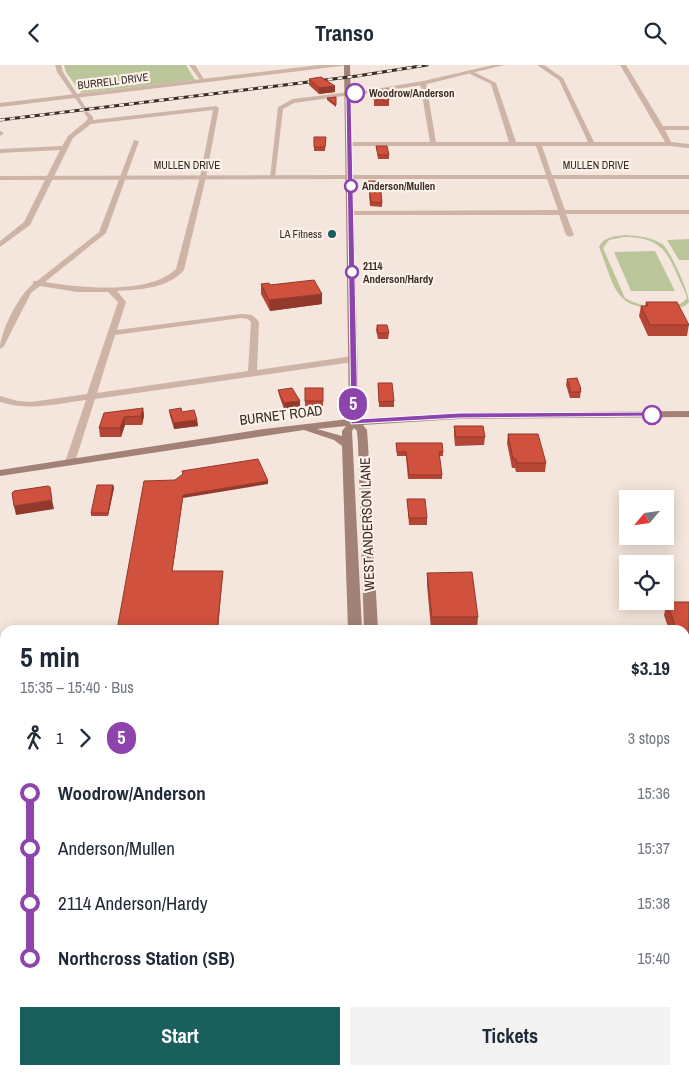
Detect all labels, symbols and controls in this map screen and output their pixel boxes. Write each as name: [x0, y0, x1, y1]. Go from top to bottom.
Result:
text: Transo: [315, 18, 374, 48]
icon: back: [20, 19, 48, 47]
icon: search: [641, 19, 669, 47]
street label: BURRELL DRIVE: [77, 70, 149, 92]
marker: Woodrow/Anderson: [345, 83, 365, 103]
place label: Woodrow/Anderson: [369, 86, 455, 100]
street label: MULLEN DRIVE: [154, 158, 220, 172]
street label: MULLEN DRIVE: [563, 158, 629, 172]
marker: Anderson/Mullen: [344, 179, 358, 193]
place label: Anderson/Mullen: [362, 179, 435, 193]
place label: LA Fitness: [279, 227, 322, 241]
marker: LA Fitness: [326, 228, 338, 240]
place label: 2114 Anderson/Hardy: [363, 259, 433, 286]
marker: 2114 Anderson/Hardy: [345, 265, 359, 279]
line badge: 5: [337, 388, 369, 420]
text: 5: [349, 391, 357, 416]
street label: BURNET ROAD: [239, 401, 323, 429]
unlabelled marker: [642, 405, 662, 425]
street label: WEST ANDERSON LANE: [356, 457, 378, 591]
north arrow: [619, 490, 674, 545]
map controls: [619, 490, 674, 610]
button: locate: [619, 555, 674, 610]
text: 5 min: [20, 638, 80, 676]
text: $3.19: [631, 655, 670, 681]
text: 15:35 – 15:40 · Bus: [20, 676, 134, 698]
icon: walk: [20, 724, 48, 752]
icon: forward: [71, 724, 99, 752]
text: 5: [117, 725, 126, 750]
text: 1: [56, 727, 63, 749]
text: 3 stops: [628, 727, 670, 749]
text: Woodrow/Anderson: [58, 780, 206, 806]
text: 15:36: [637, 782, 670, 804]
text: Anderson/Mullen: [58, 835, 175, 861]
text: 15:37: [637, 837, 670, 859]
text: 2114 Anderson/Hardy: [58, 890, 208, 916]
text: 15:38: [637, 892, 670, 914]
text: Northcross Station (SB): [58, 945, 235, 971]
text: 15:40: [637, 947, 670, 969]
button: Start: [20, 1007, 340, 1065]
button: Tickets: [350, 1007, 670, 1065]

